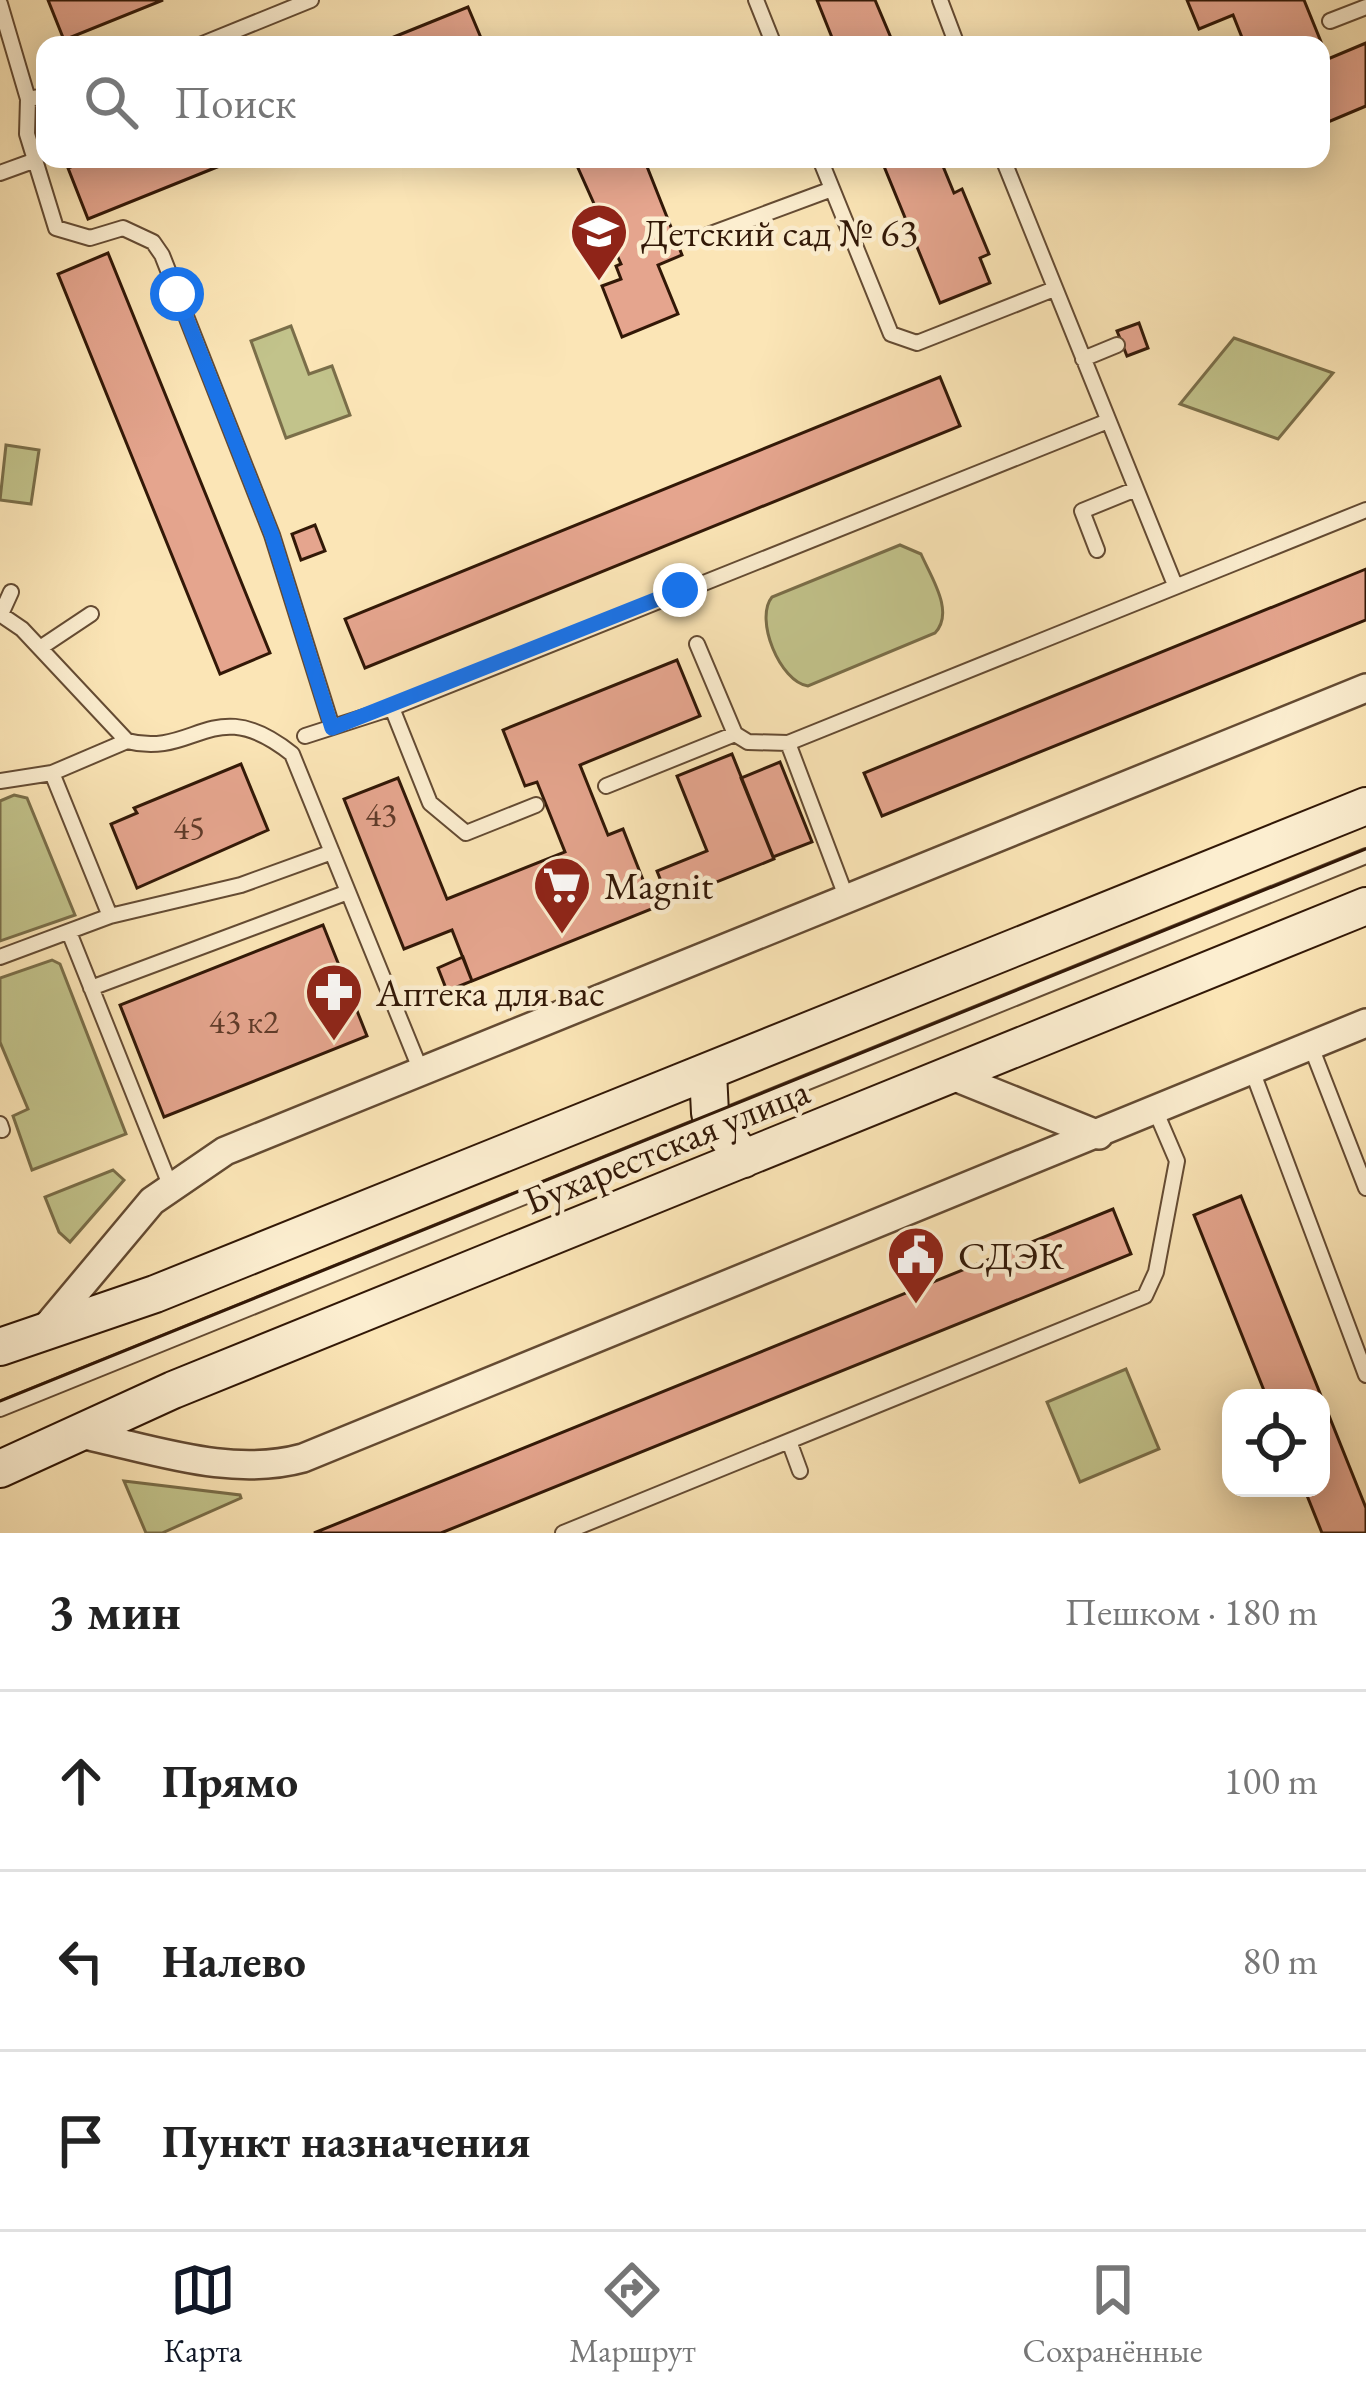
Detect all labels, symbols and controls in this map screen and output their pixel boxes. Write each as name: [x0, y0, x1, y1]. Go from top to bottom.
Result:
search box: [36, 36, 1330, 168]
icon: search: [78, 69, 144, 135]
text: Поиск: [174, 73, 296, 131]
school or university icon: Детский сад № 63: [568, 201, 630, 283]
place label: Детский сад № 63: [641, 207, 918, 258]
route start: [150, 267, 204, 321]
route end: [653, 563, 707, 617]
house number: 43: [365, 793, 397, 836]
house number: 45: [173, 806, 205, 849]
supermarket icon: Magnit: [531, 854, 593, 936]
place label: Magnit: [604, 860, 713, 911]
pharmacy icon: Аптека для вас: [303, 961, 365, 1043]
place label: Аптека для вас: [375, 967, 605, 1018]
house number: 43 к2: [209, 1000, 279, 1043]
street label: Бухарестская улица: [516, 1065, 817, 1226]
public building icon: СДЭК: [885, 1224, 947, 1306]
place label: СДЭК: [958, 1230, 1065, 1281]
map controls: [1222, 1389, 1330, 1497]
button: locate: [1222, 1389, 1330, 1497]
text: 3 мин: [48, 1578, 181, 1644]
text: Пешком · 180 m: [1065, 1586, 1318, 1637]
icon: ahead: [48, 1748, 114, 1814]
text: Прямо: [162, 1752, 298, 1810]
text: 100 m: [1224, 1755, 1318, 1806]
icon: left: [48, 1928, 114, 1994]
text: Налево: [162, 1932, 306, 1990]
text: 80 m: [1242, 1935, 1318, 1986]
icon: arrive: [48, 2108, 114, 2174]
text: Пункт назначения: [162, 2112, 531, 2170]
tab: Карта: [163, 2257, 242, 2372]
tab: Маршрут: [569, 2257, 696, 2372]
tab: Сохранённые: [1023, 2257, 1203, 2372]

